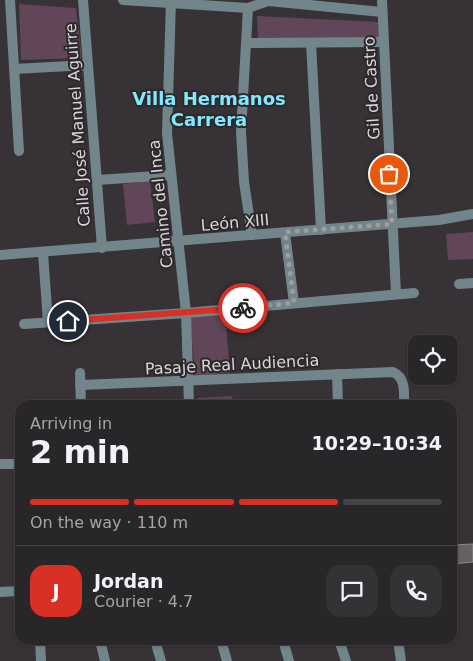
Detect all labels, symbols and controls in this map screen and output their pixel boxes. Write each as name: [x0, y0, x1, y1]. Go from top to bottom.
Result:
street label: Calle José Manuel Aguirre: [61, 23, 94, 227]
street label: Gil de Castro: [359, 36, 384, 140]
district label: Villa Hermanos Carrera: [132, 88, 286, 130]
street label: Camino del Inca: [144, 139, 177, 269]
pin: [368, 153, 410, 195]
icon: bag: [375, 160, 403, 188]
street label: León XIII: [200, 210, 270, 235]
courier: [218, 283, 268, 333]
icon: bike: [229, 294, 257, 322]
pin: [47, 300, 89, 342]
icon: home: [54, 307, 82, 335]
map controls: [408, 335, 458, 385]
button: locate: [408, 335, 458, 385]
street label: Pasaje Real Audiencia: [144, 350, 320, 379]
text: Arriving in: [30, 414, 112, 433]
text: 10:29–10:34: [312, 432, 442, 454]
text: 2 min: [30, 433, 131, 471]
text: On the way · 110 m: [30, 513, 188, 532]
button: chat: [326, 565, 378, 617]
button: phone: [390, 565, 442, 617]
text: Jordan: [94, 570, 163, 592]
text: J: [52, 580, 60, 602]
text: Courier · 4.7: [94, 592, 193, 611]

